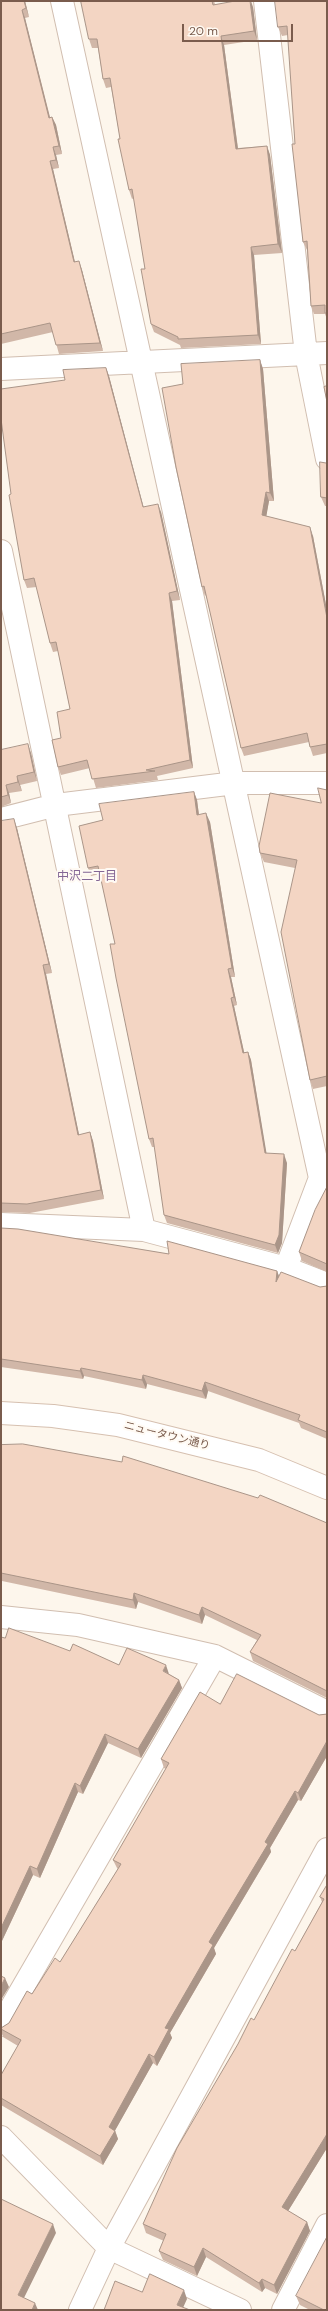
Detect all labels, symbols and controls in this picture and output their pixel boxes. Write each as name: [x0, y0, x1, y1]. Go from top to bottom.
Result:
scale bar: [184, 16, 295, 42]
text: 20 m: [189, 23, 218, 39]
district label: 中沢二丁目: [57, 870, 117, 884]
street label: ニュータウン通り: [123, 1419, 211, 1453]

